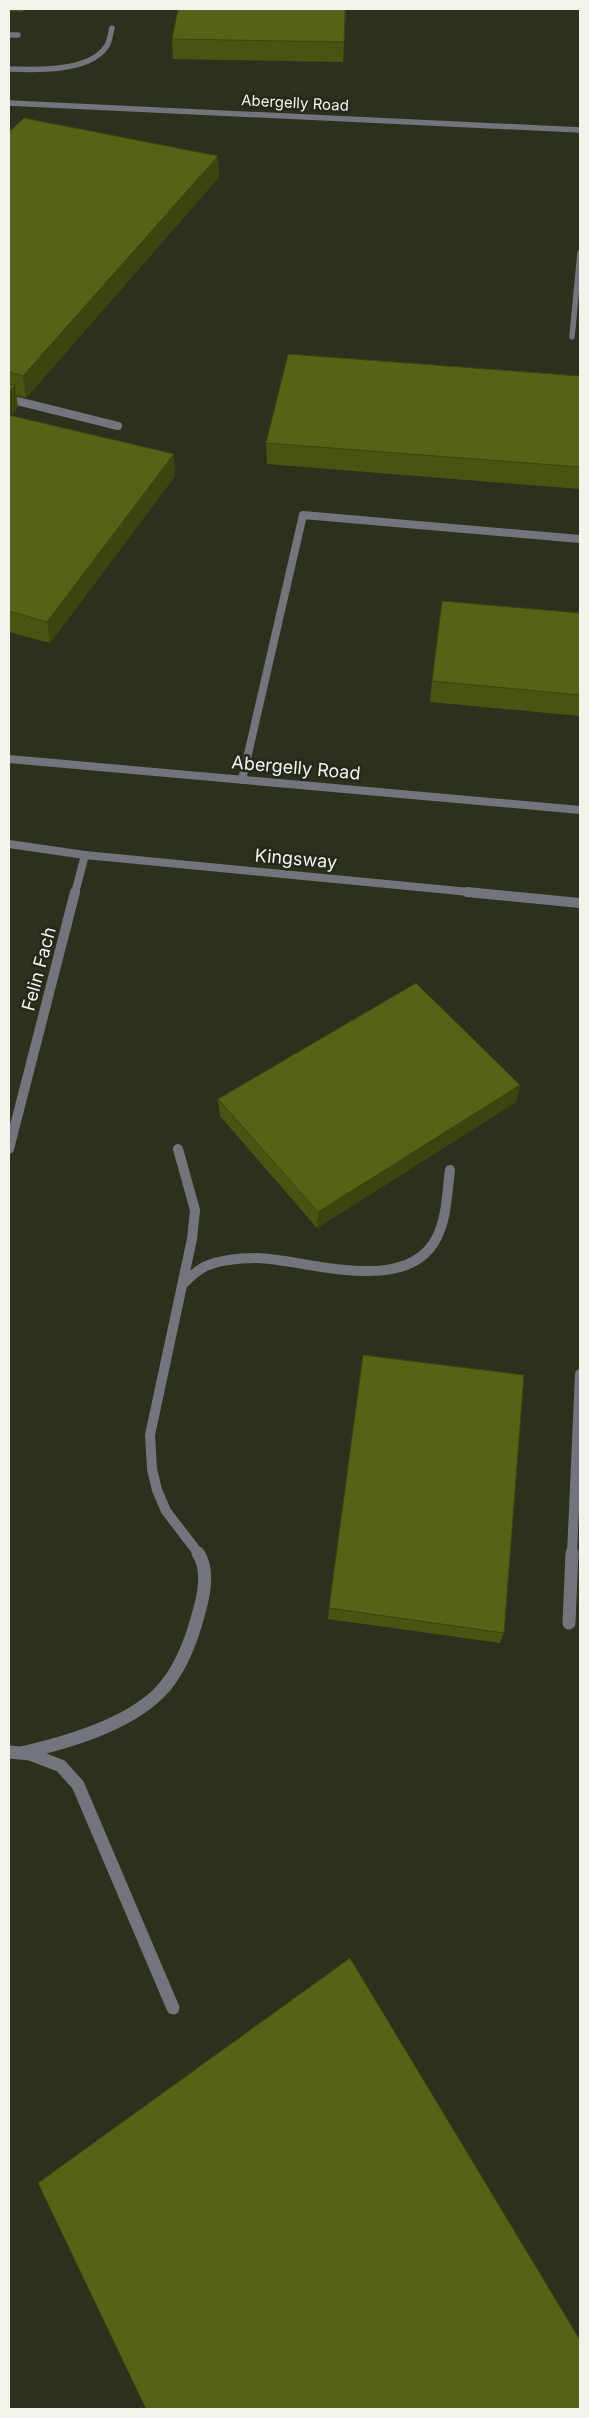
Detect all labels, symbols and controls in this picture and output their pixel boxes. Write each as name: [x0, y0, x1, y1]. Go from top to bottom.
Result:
street label: Abergelly Road: [241, 90, 349, 115]
street label: Abergelly Road: [231, 751, 361, 784]
street label: Kingsway: [254, 844, 338, 873]
street label: Felin Fach: [17, 925, 60, 1013]

